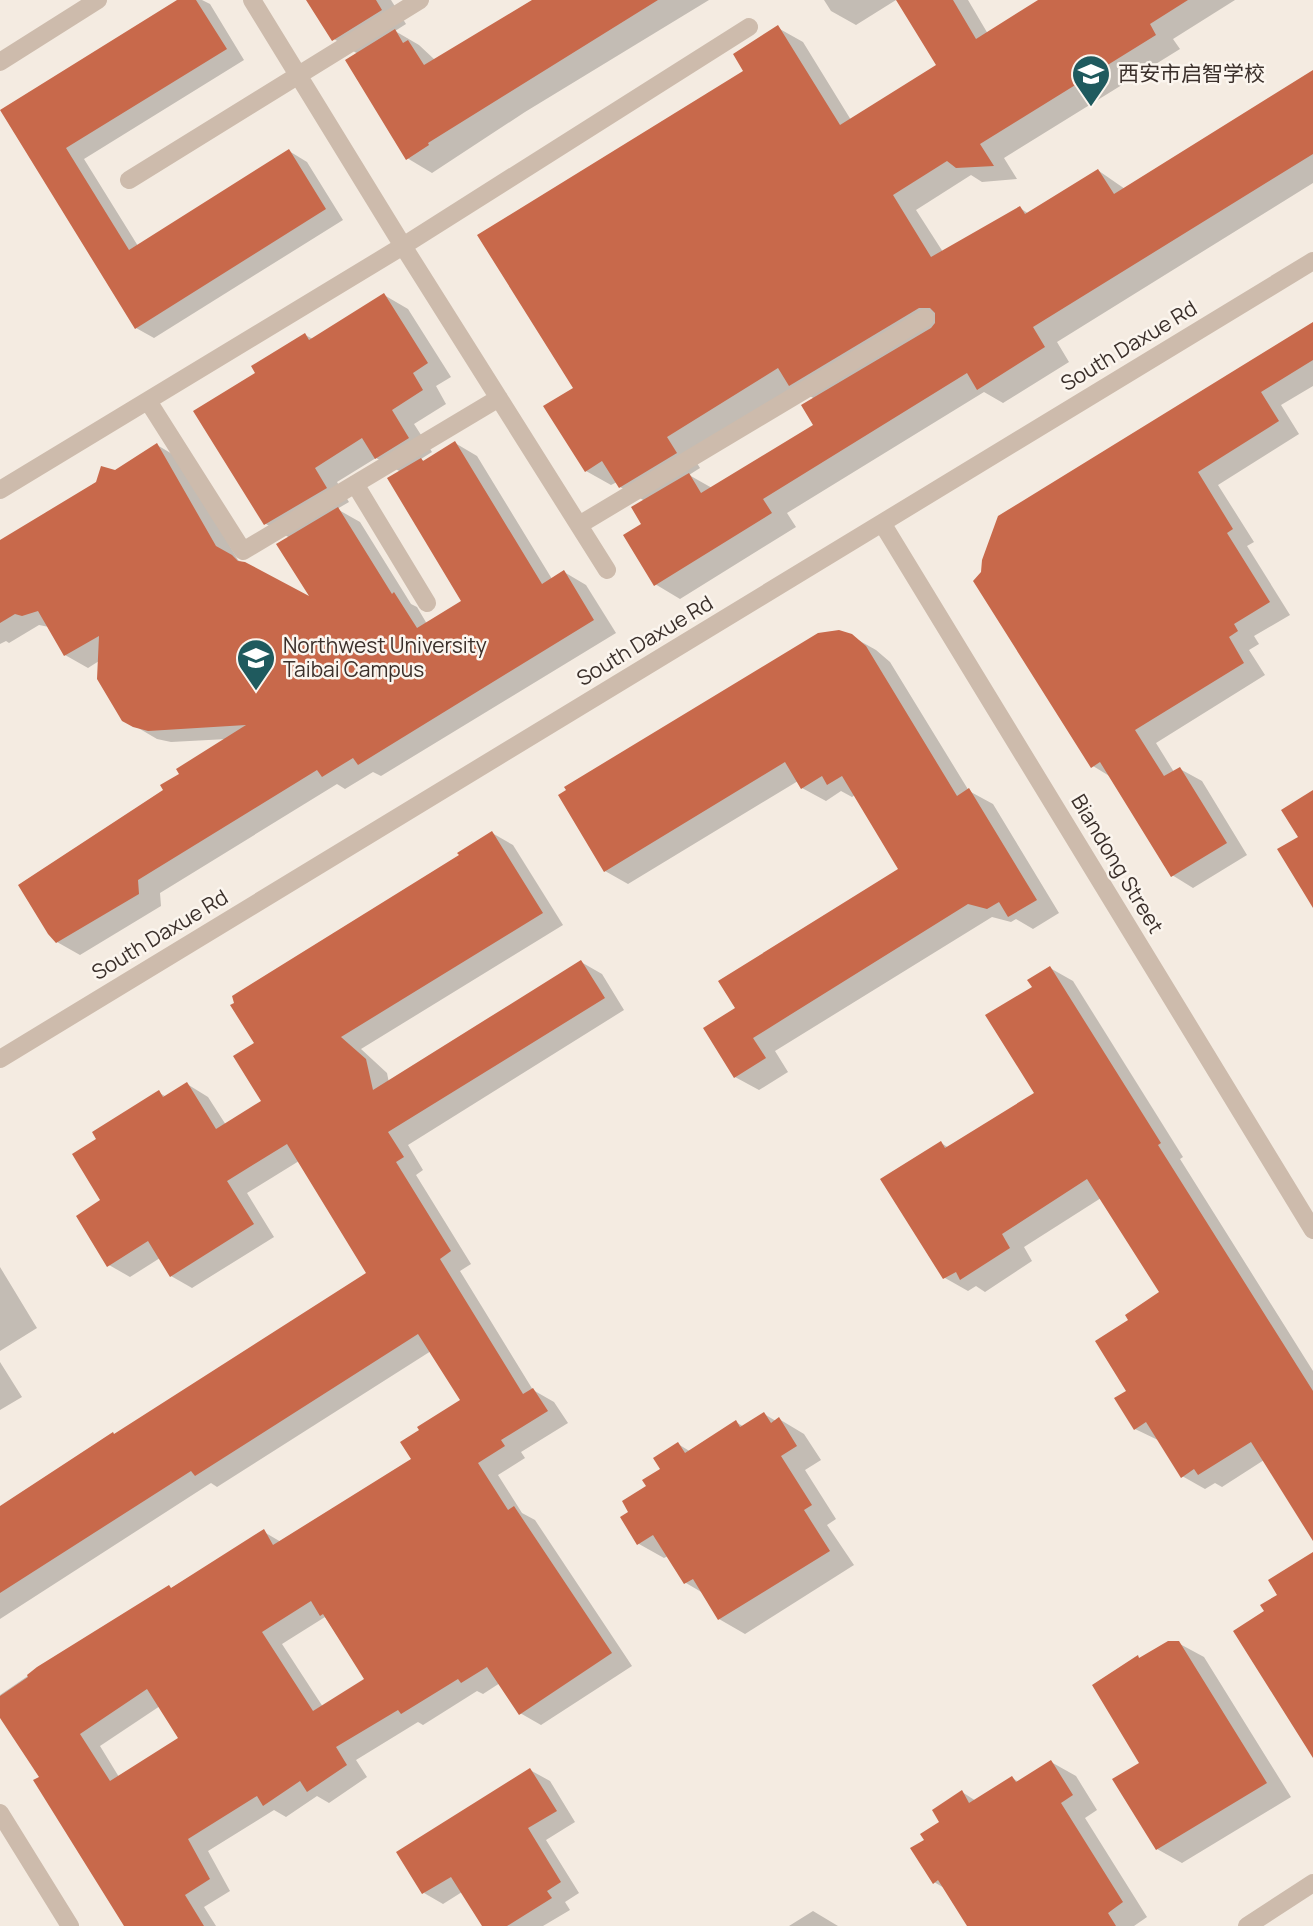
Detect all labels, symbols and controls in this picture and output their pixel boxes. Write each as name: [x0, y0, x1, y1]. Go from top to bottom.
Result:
school or university icon: 西安市启智学校: [1070, 53, 1112, 108]
place label: 西安市启智学校: [1118, 59, 1265, 87]
street label: South Daxue Rd: [1055, 293, 1202, 397]
street label: South Daxue Rd: [571, 588, 718, 692]
place label: Northwest University Taibai Campus: [283, 631, 487, 683]
school or university icon: Northwest University Taibai Campus: [235, 637, 277, 692]
street label: Biandong Street: [1065, 789, 1170, 938]
street label: South Daxue Rd: [86, 882, 233, 986]

